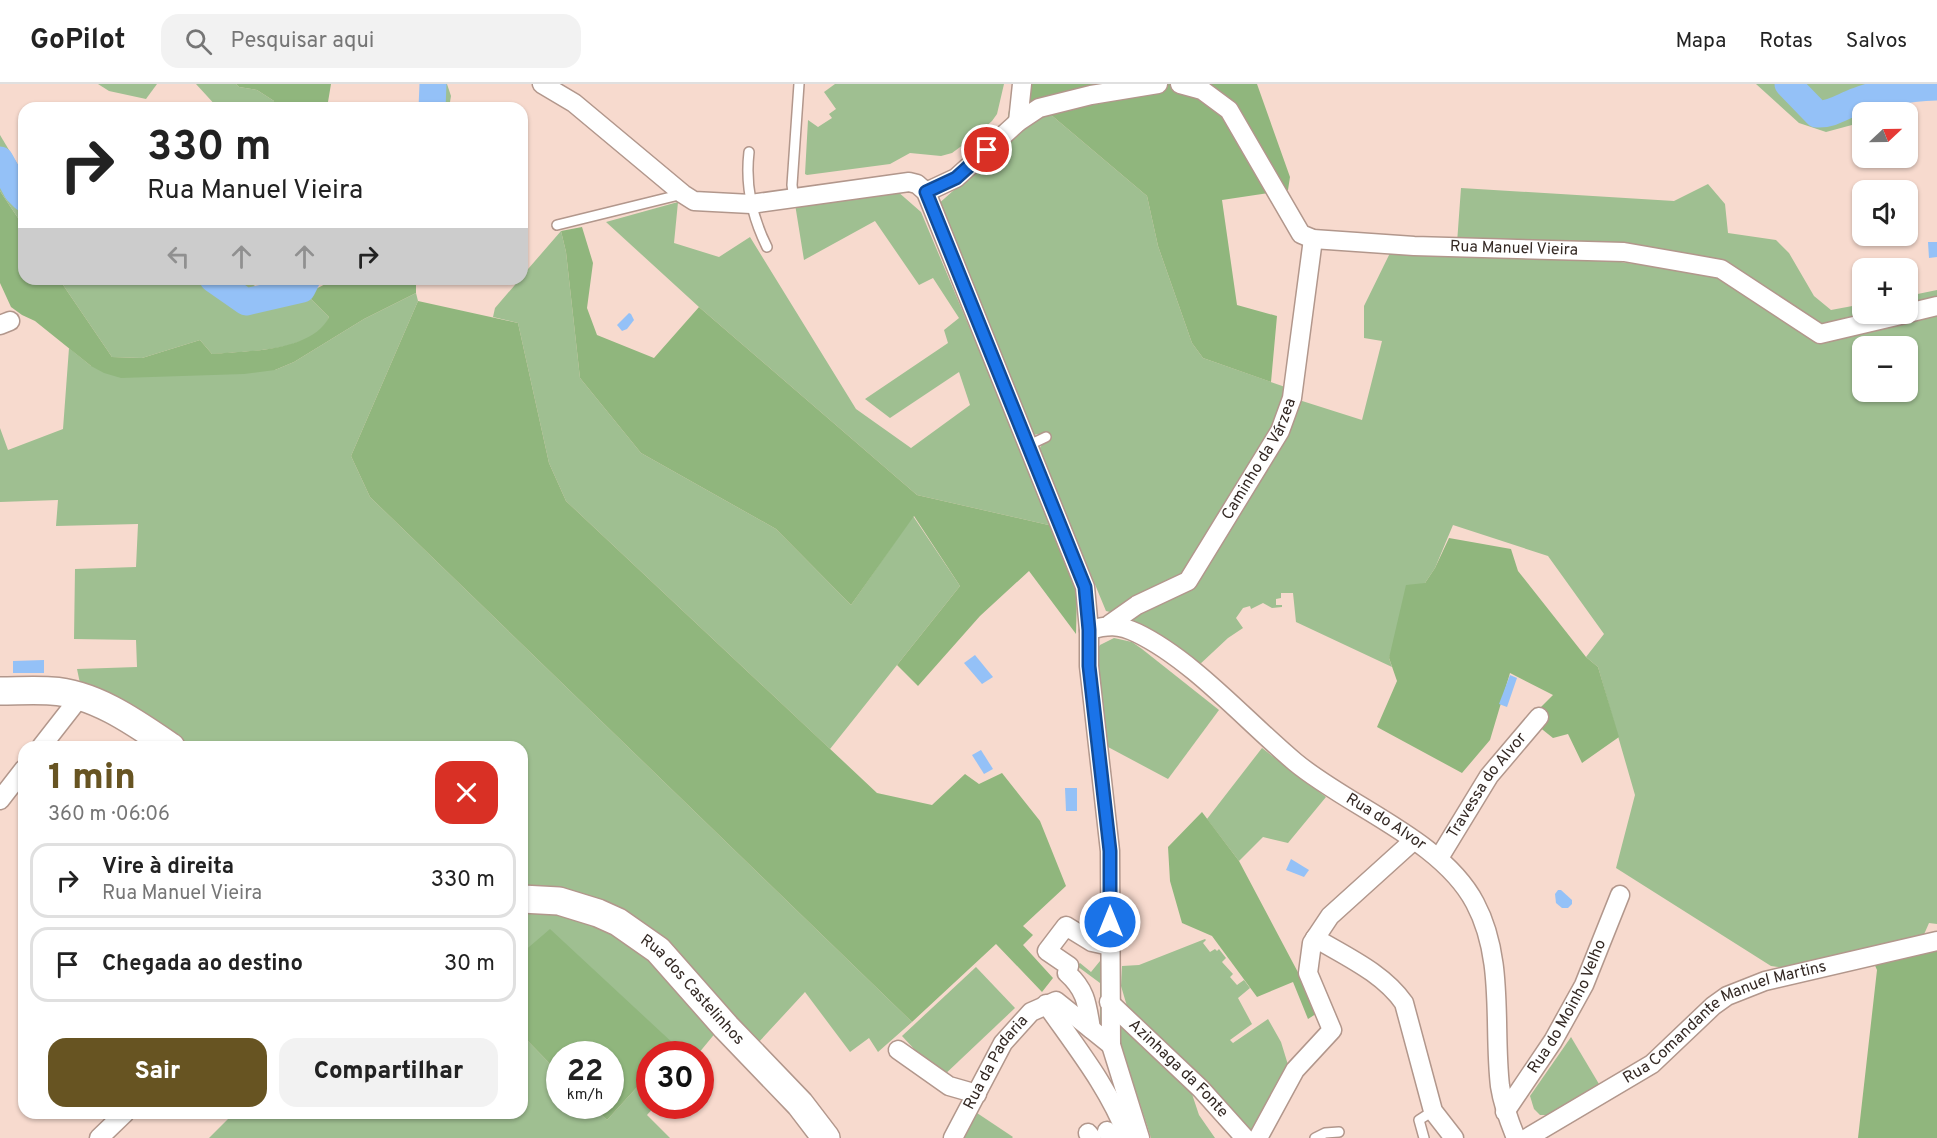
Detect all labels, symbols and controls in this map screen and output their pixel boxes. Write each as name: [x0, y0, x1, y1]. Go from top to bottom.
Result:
search box: [161, 14, 581, 68]
text: GoPilot: [30, 23, 125, 59]
icon: search: [182, 25, 215, 58]
text: Pesquisar aqui: [230, 28, 374, 55]
text: Mapa: [1676, 28, 1726, 55]
text: Rotas: [1759, 28, 1813, 55]
text: Salvos: [1846, 28, 1907, 55]
north arrow: [1852, 102, 1918, 168]
map controls: [1852, 102, 1918, 402]
text: 330 m: [147, 122, 272, 175]
pin: [961, 124, 1012, 175]
icon: right: [48, 126, 126, 204]
icon: arrive: [970, 133, 1003, 166]
text: Rua Manuel Vieira: [147, 174, 363, 208]
button: sound: [1852, 180, 1918, 246]
street label: Rua Manuel Vieira: [1450, 237, 1578, 261]
icon: left: [162, 240, 195, 273]
icon: ahead: [225, 240, 258, 273]
icon: ahead: [288, 240, 321, 273]
icon: right: [351, 240, 384, 273]
button: +: [1852, 258, 1918, 324]
button: −: [1852, 336, 1918, 402]
street label: Caminho da Várzea: [1218, 396, 1301, 524]
street label: Travessa do Alvor: [1443, 729, 1531, 842]
text: 1 min: [48, 756, 136, 802]
button: close: [435, 761, 498, 824]
street label: Rua do Alvor: [1342, 789, 1430, 855]
text: 360 m · 06:06: [48, 802, 170, 828]
text: Vire à direita: [102, 854, 234, 881]
icon: right: [51, 864, 84, 897]
text: 330 m: [431, 867, 495, 894]
text: Rua Manuel Vieira: [102, 881, 262, 907]
position arrow: [1078, 890, 1142, 954]
street label: Rua dos Castelinhos: [636, 930, 748, 1050]
street label: Rua do Moinho Velho: [1524, 937, 1611, 1078]
icon: arrive: [51, 948, 84, 981]
text: Chegada ao destino: [102, 951, 303, 978]
text: 30 m: [444, 951, 495, 978]
street label: Rua Comandante Manuel Martins: [1620, 957, 1828, 1089]
street label: Rua da Padaria: [960, 1011, 1033, 1113]
street label: Azinhaga da Fonte: [1124, 1015, 1232, 1122]
button: Sair: [48, 1038, 267, 1107]
button: Compartilhar: [279, 1038, 498, 1107]
speed limit sign: 30: [636, 1041, 714, 1119]
text: 22: [567, 1054, 603, 1091]
text: km/h: [567, 1086, 603, 1105]

